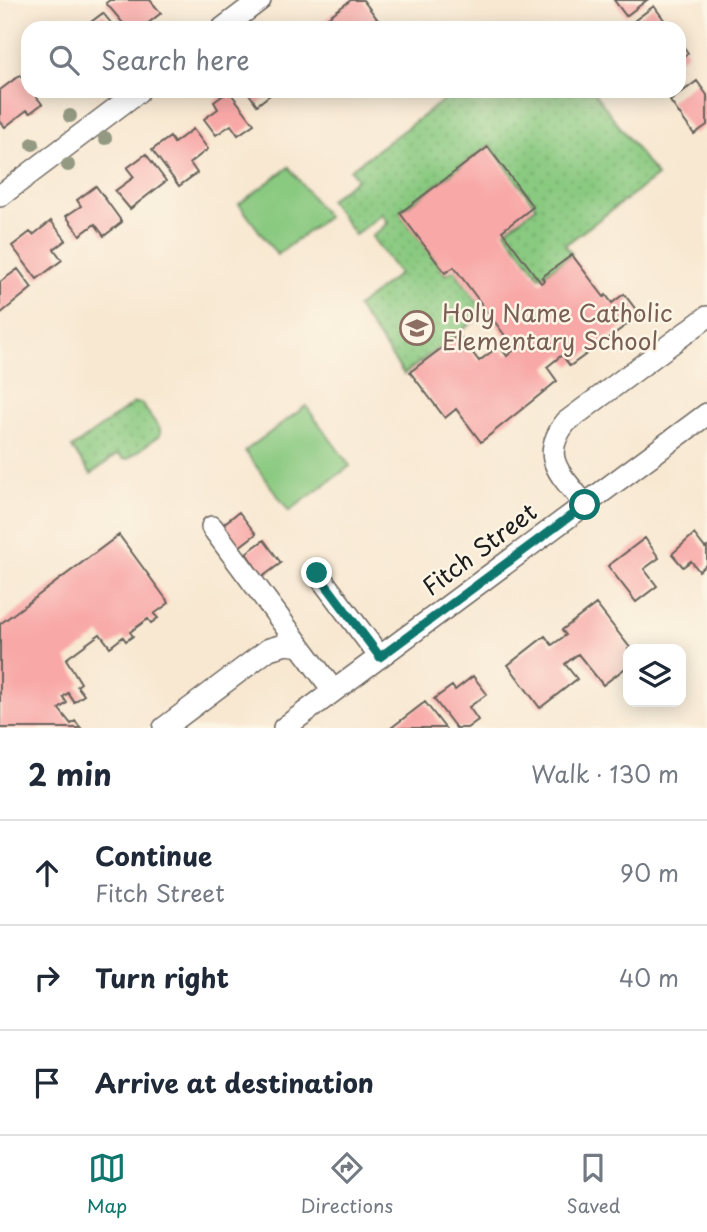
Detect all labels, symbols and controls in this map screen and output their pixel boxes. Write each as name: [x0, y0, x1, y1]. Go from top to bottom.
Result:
search box: [21, 21, 686, 98]
text: Search here: [101, 40, 250, 79]
icon: search: [45, 41, 83, 79]
place label: Holy Name Catholic Elementary School: [442, 294, 672, 358]
school or university icon: Holy Name Catholic Elementary School: [398, 309, 436, 347]
route start: [569, 489, 600, 520]
street label: Fitch Street: [414, 493, 544, 603]
route end: [301, 557, 332, 588]
map controls: [623, 644, 686, 707]
button: layers: [623, 644, 686, 707]
text: 2 min: [28, 751, 112, 796]
text: Walk · 130 m: [531, 756, 679, 791]
text: Continue: [95, 836, 212, 875]
icon: ahead: [28, 854, 66, 892]
text: 90 m: [620, 855, 679, 890]
text: Fitch Street: [95, 875, 225, 910]
text: Turn right: [95, 958, 229, 997]
icon: right: [28, 959, 66, 997]
text: 40 m: [619, 960, 679, 995]
text: Arrive at destination: [95, 1063, 374, 1102]
icon: arrive: [28, 1064, 66, 1102]
tab: Map: [87, 1149, 127, 1219]
tab: Directions: [301, 1149, 393, 1219]
tab: Saved: [566, 1149, 620, 1219]

